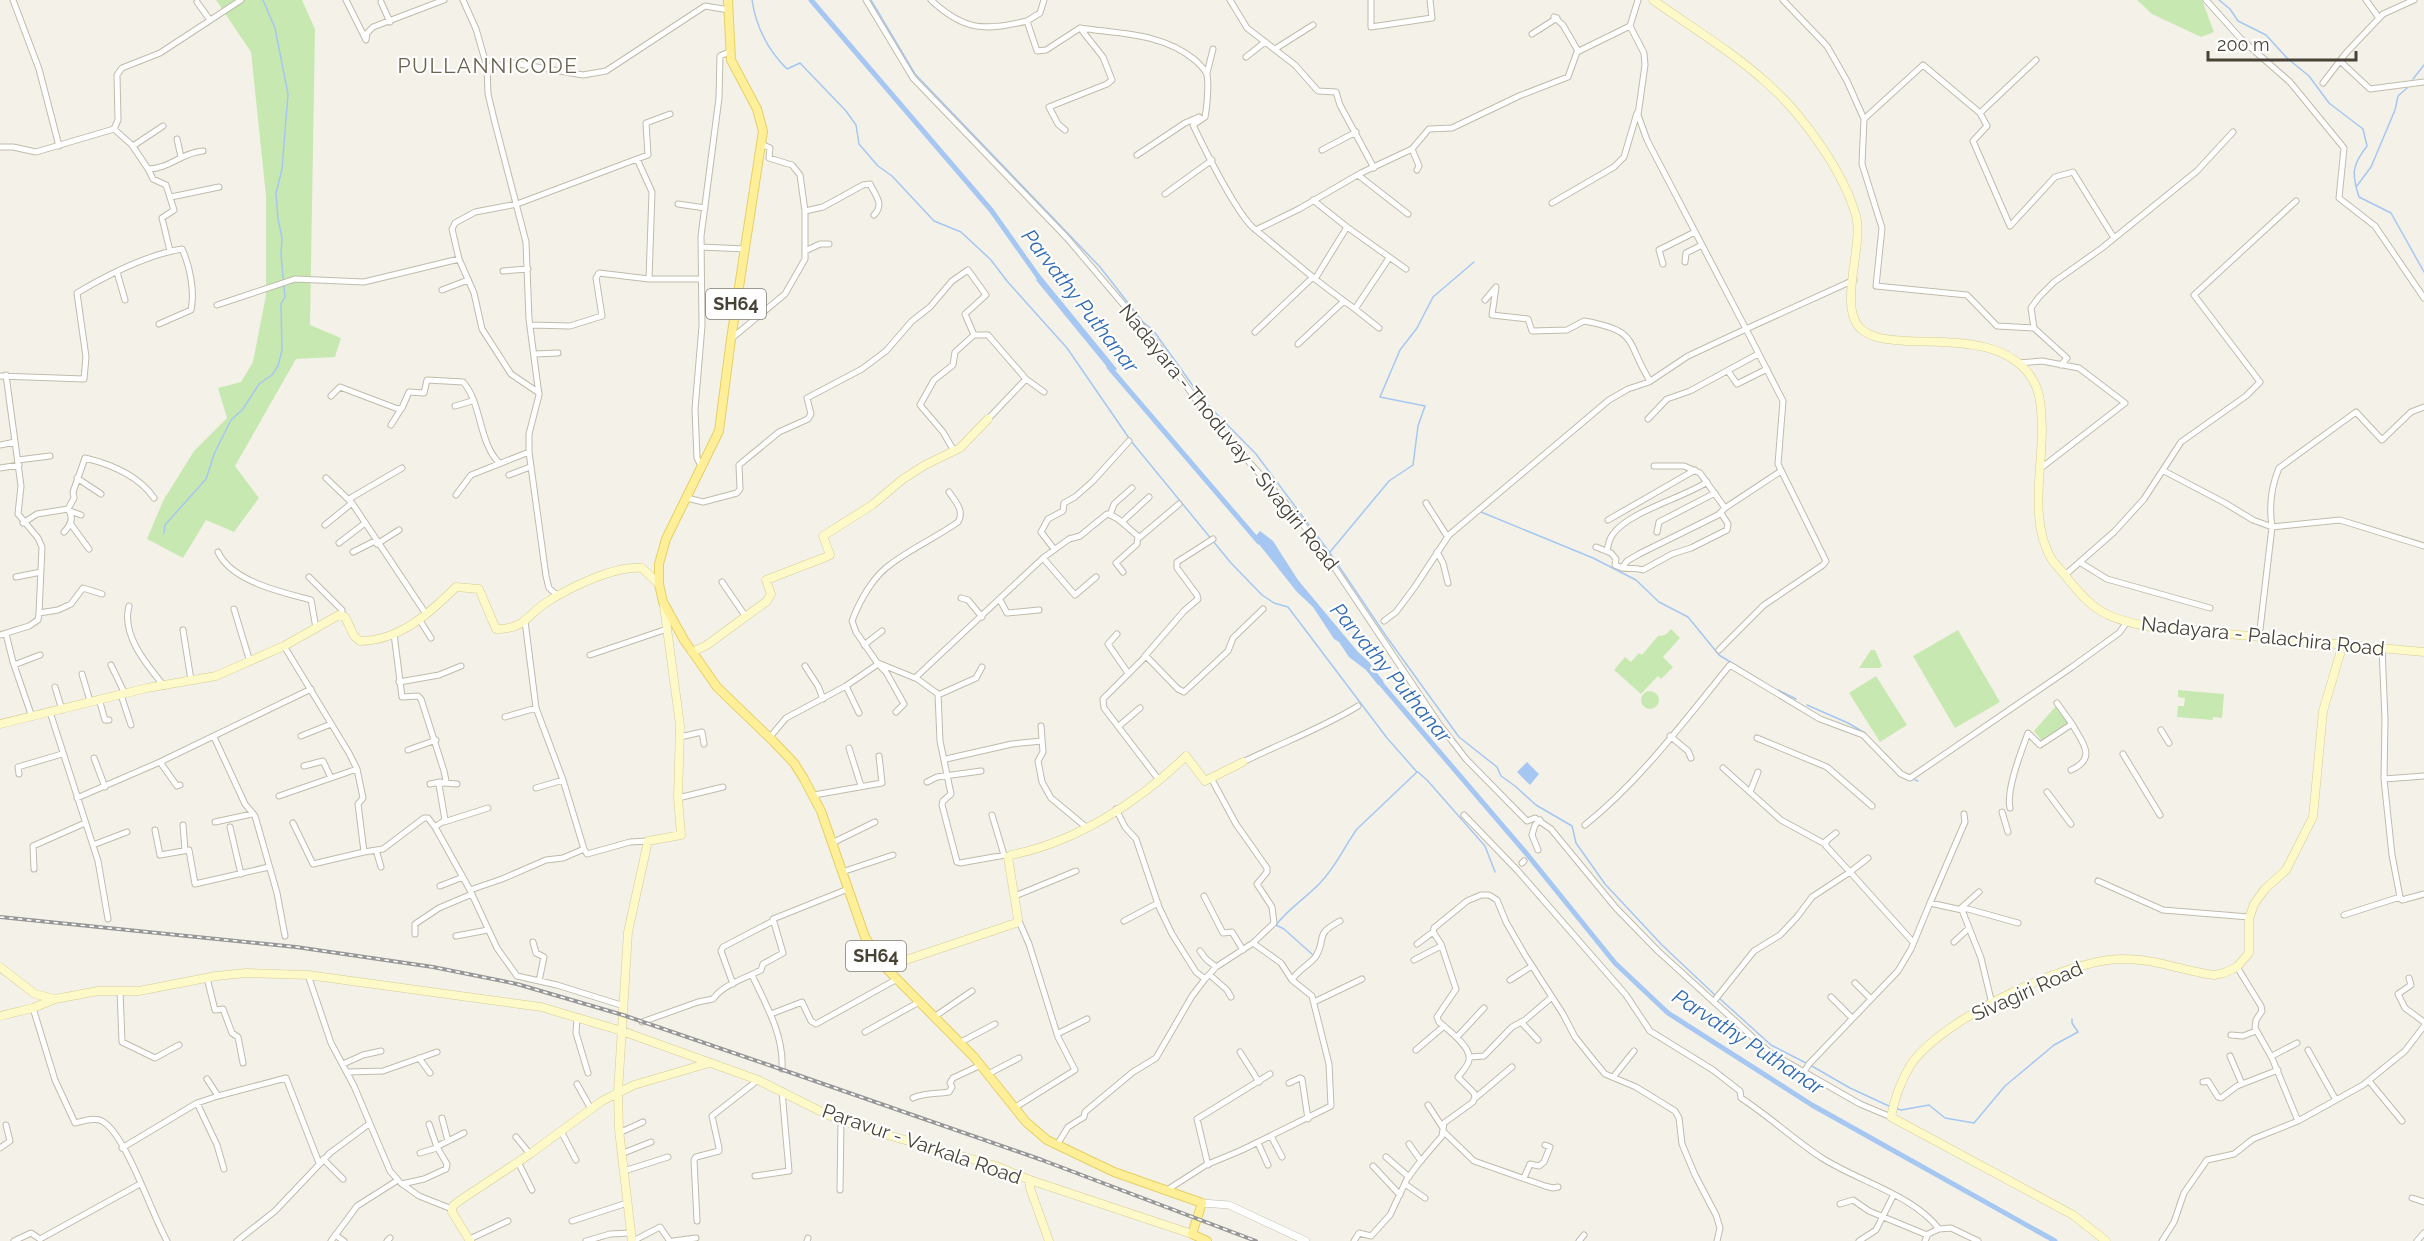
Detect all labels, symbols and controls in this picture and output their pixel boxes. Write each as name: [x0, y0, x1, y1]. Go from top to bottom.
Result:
scale bar: [2208, 24, 2356, 62]
text: 200 m: [2217, 34, 2270, 55]
district label: PULLANNICODE: [397, 53, 579, 78]
water label: Parvathy Puthanar: [1017, 224, 1145, 378]
road number: SH64: [706, 289, 766, 319]
street label: Nadayara - Thoduvay - Sivagiri Road: [1114, 299, 1344, 575]
water label: Parvathy Puthanar: [1326, 598, 1458, 748]
street label: Nadayara - Palachira Road: [2140, 611, 2386, 661]
road number: SH64: [846, 941, 906, 971]
street label: Sivagiri Road: [1968, 956, 2086, 1026]
water label: Parvathy Puthanar: [1668, 983, 1829, 1100]
street label: Paravur - Varkala Road: [819, 1099, 1025, 1189]

